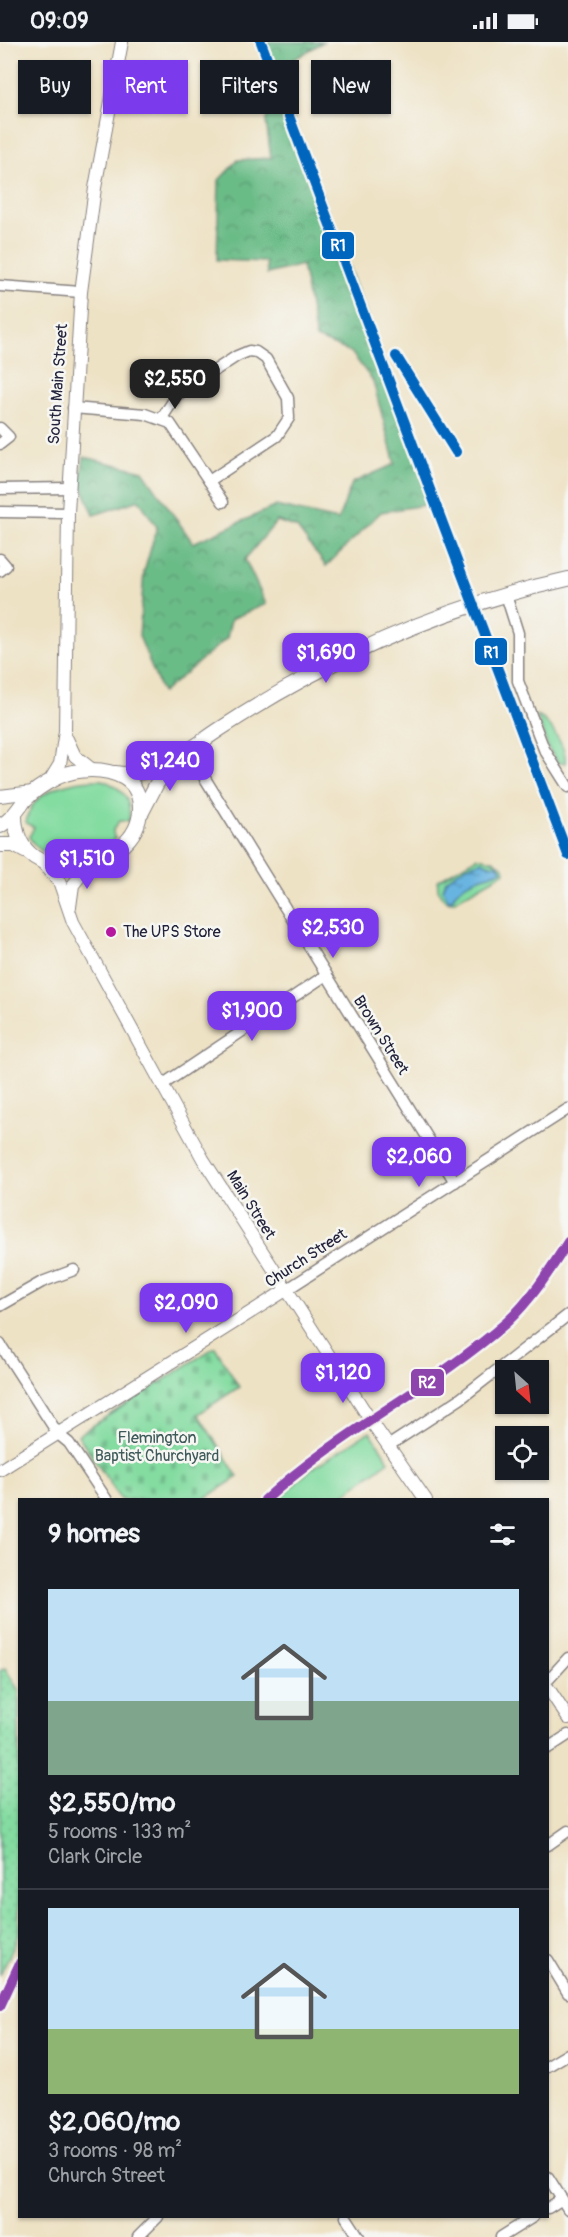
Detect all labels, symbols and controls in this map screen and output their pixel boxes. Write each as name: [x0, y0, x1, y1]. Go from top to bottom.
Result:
text: 09:09: [30, 7, 89, 35]
chip: Buy: [18, 60, 91, 114]
chip: Rent: [103, 60, 188, 114]
chip: Filters: [200, 60, 299, 114]
chip: New: [311, 60, 391, 114]
line badge: R1: [321, 231, 355, 260]
text: R1: [330, 236, 346, 256]
street label: South Main Street: [44, 322, 72, 445]
pin: $2,550: [126, 359, 224, 410]
text: $2,550: [144, 366, 206, 391]
pin: $1,690: [277, 633, 375, 684]
line badge: R1: [474, 637, 508, 666]
text: $1,690: [296, 640, 356, 665]
text: R1: [483, 643, 499, 663]
pin: $1,240: [121, 741, 219, 792]
text: $1,240: [140, 748, 200, 773]
pin: $1,510: [38, 839, 136, 890]
text: $1,510: [59, 846, 115, 871]
pin: $2,530: [284, 908, 382, 959]
text: $2,530: [302, 915, 364, 940]
place label: The UPS Store: [123, 922, 221, 942]
marker: The UPS Store: [104, 925, 118, 939]
pin: $1,900: [203, 991, 301, 1042]
street label: Brown Street: [349, 992, 414, 1079]
text: $1,900: [221, 998, 283, 1023]
pin: $2,060: [370, 1137, 468, 1188]
text: $2,060: [386, 1144, 452, 1169]
street label: Main Street: [222, 1167, 280, 1244]
street label: Church Street: [261, 1224, 351, 1292]
pin: $2,090: [137, 1283, 235, 1334]
text: $2,090: [154, 1290, 218, 1315]
pin: $1,120: [294, 1353, 392, 1404]
text: $1,120: [315, 1360, 371, 1385]
north arrow: [495, 1360, 549, 1414]
map controls: [495, 1360, 549, 1480]
line badge: R2: [410, 1368, 445, 1397]
text: R2: [418, 1373, 436, 1393]
button: locate: [495, 1426, 549, 1480]
park label: Flemington Baptist Churchyard: [95, 1428, 219, 1466]
text: 9 homes: [48, 1518, 140, 1550]
icon: filters: [486, 1518, 519, 1551]
icon: home: [230, 1628, 338, 1736]
text: $2,550/mo: [48, 1787, 176, 1819]
text: 5 rooms · 133 m²: [48, 1819, 191, 1844]
text: Clark Circle: [48, 1844, 142, 1869]
icon: home: [230, 1947, 338, 2055]
text: $2,060/mo: [48, 2106, 180, 2138]
text: 3 rooms · 98 m²: [48, 2138, 182, 2163]
text: Church Street: [48, 2163, 165, 2188]

